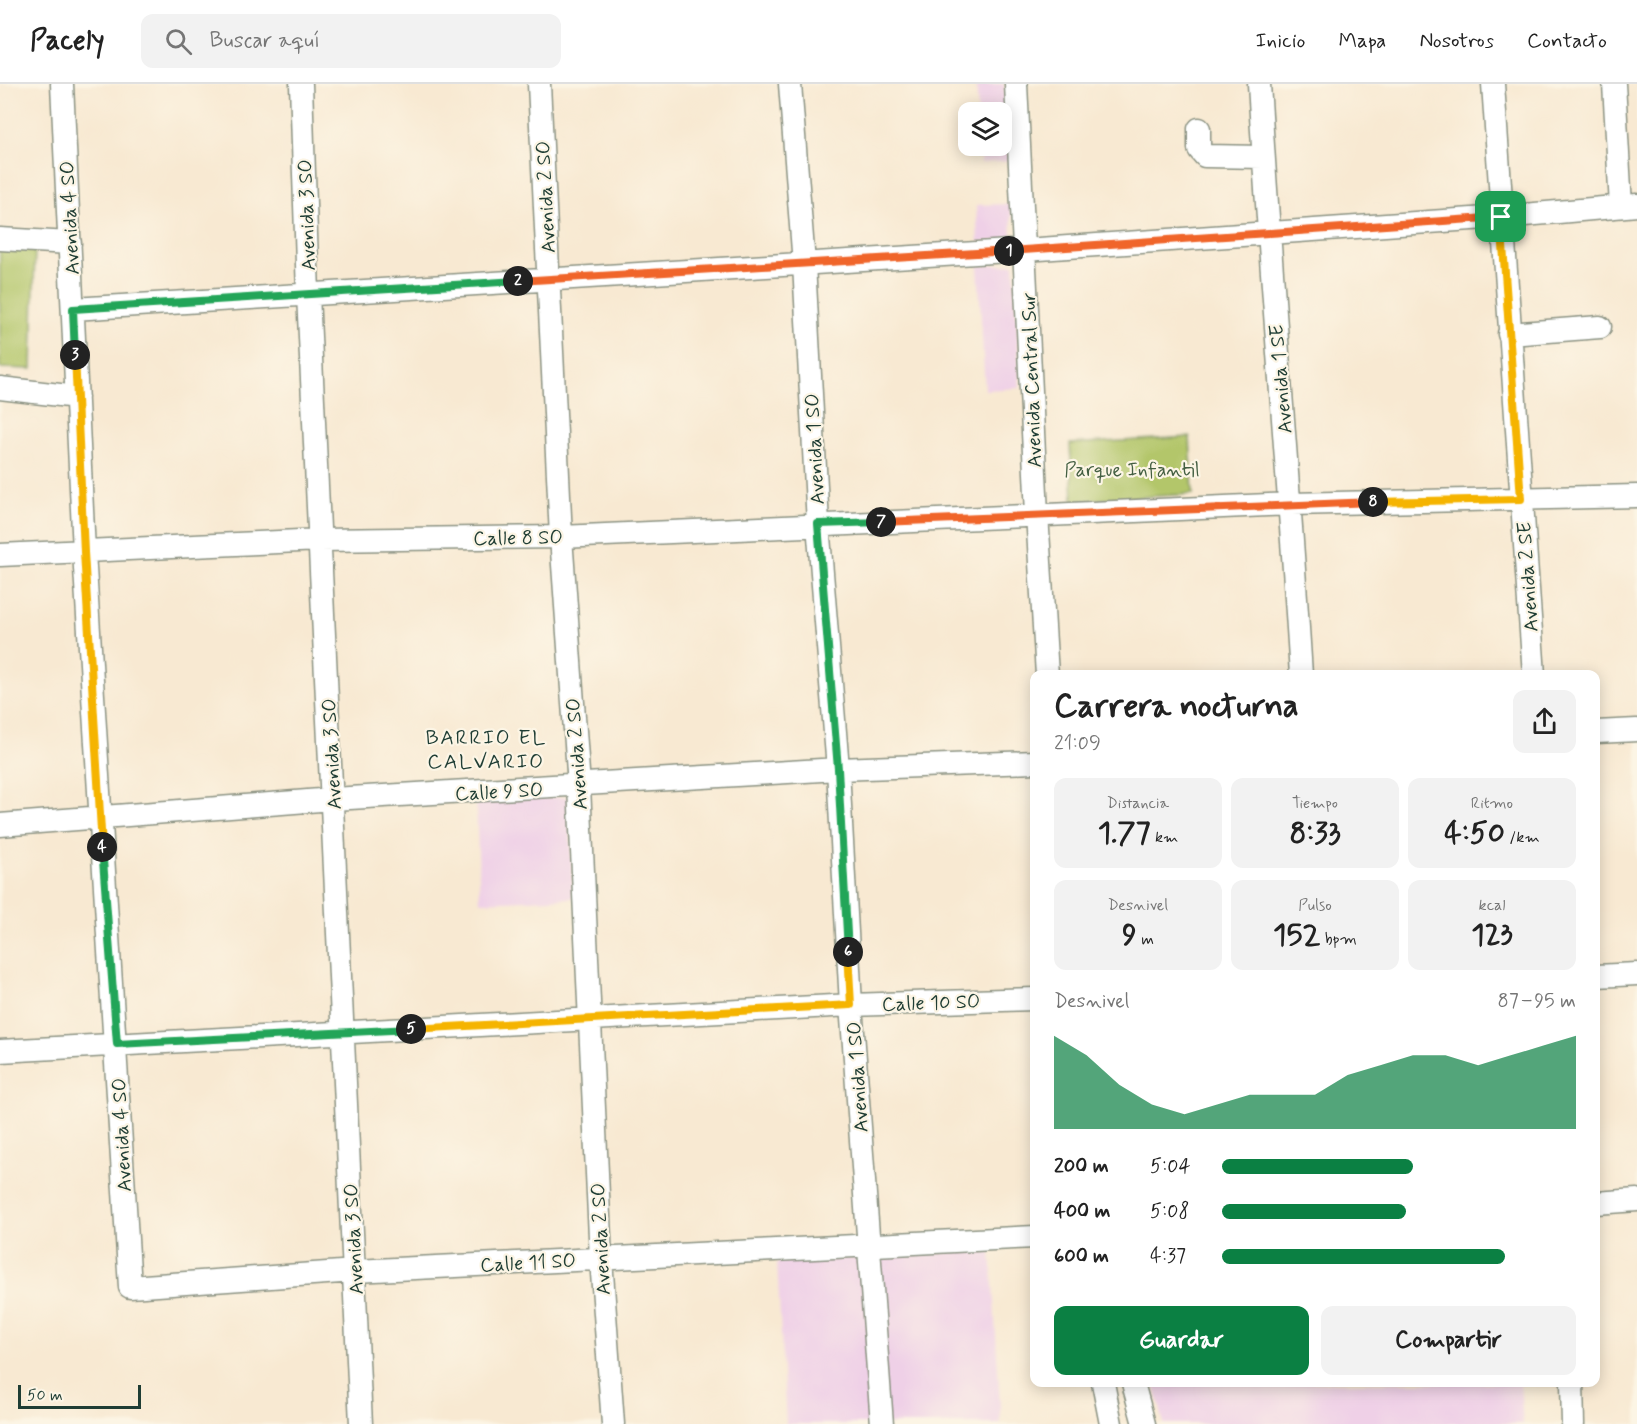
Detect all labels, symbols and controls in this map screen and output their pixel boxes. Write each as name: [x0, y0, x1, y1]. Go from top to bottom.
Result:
search box: [141, 14, 561, 68]
text: Pacely: [30, 23, 105, 60]
icon: search: [162, 25, 195, 58]
text: Buscar aquí: [210, 27, 320, 55]
text: Inicio: [1256, 27, 1306, 55]
text: Mapa: [1339, 27, 1386, 55]
text: Nosotros: [1419, 27, 1494, 55]
text: Contacto: [1527, 27, 1607, 55]
map controls: [958, 102, 1012, 156]
button: layers: [958, 102, 1012, 156]
street label: Avenida 2 SO: [530, 140, 563, 254]
street label: Avenida 3 SO: [292, 159, 323, 271]
street label: Avenida 4 SO: [54, 160, 87, 276]
pin: [1475, 191, 1526, 242]
icon: arrive: [1484, 200, 1517, 233]
pin: 1: [994, 236, 1024, 266]
text: 1: [1005, 240, 1013, 261]
pin: 2: [503, 266, 533, 296]
text: 2: [514, 270, 522, 291]
street label: Avenida Central Sur: [1016, 292, 1049, 468]
street label: Avenida 1 SE: [1263, 323, 1300, 435]
pin: 3: [60, 340, 90, 370]
text: 3: [71, 344, 79, 365]
street label: Avenida 1 SO: [799, 393, 832, 505]
park label: Parque Infantil: [1064, 457, 1200, 484]
pin: 8: [1358, 487, 1388, 517]
text: 8: [1368, 491, 1378, 512]
pin: 7: [866, 507, 896, 537]
text: 7: [876, 511, 886, 532]
street label: Avenida 2 SE: [1511, 521, 1546, 633]
street label: Calle 8 SO: [473, 524, 563, 553]
text: Carrera nocturna: [1054, 685, 1299, 729]
button: share: [1513, 690, 1576, 753]
street label: Avenida 2 SO: [560, 697, 595, 811]
street label: Avenida 3 SO: [316, 698, 349, 810]
district label: BARRIO EL CALVARIO: [425, 724, 547, 776]
text: 21:09: [1054, 730, 1101, 757]
street label: Calle 9 SO: [454, 777, 544, 808]
text: Distancia: [1107, 793, 1169, 814]
text: Tiempo: [1292, 793, 1338, 814]
text: Ritmo: [1471, 793, 1513, 814]
text: 1.77: [1098, 814, 1151, 853]
text: 8:33: [1289, 814, 1341, 853]
text: 4:50: [1444, 814, 1505, 853]
text: km: [1151, 827, 1178, 848]
text: /km: [1505, 827, 1540, 848]
pin: 4: [87, 832, 117, 862]
text: 4: [97, 836, 107, 857]
text: Desnivel: [1108, 895, 1168, 916]
text: Pulso: [1298, 895, 1332, 916]
text: kcal: [1479, 895, 1505, 916]
text: 9: [1122, 916, 1137, 955]
text: 152: [1273, 916, 1320, 955]
text: 123: [1471, 916, 1513, 955]
text: m: [1137, 929, 1154, 950]
text: bpm: [1320, 929, 1357, 950]
pin: 6: [833, 937, 863, 967]
text: 6: [844, 941, 852, 962]
street label: Calle 10 SO: [881, 988, 981, 1019]
text: Desnivel: [1054, 988, 1129, 1015]
text: 87–95 m: [1497, 988, 1576, 1015]
pin: 5: [396, 1014, 426, 1044]
text: 5: [406, 1018, 416, 1039]
street label: Avenida 1 SO: [841, 1020, 876, 1133]
street label: Avenida 4 SO: [106, 1077, 139, 1193]
text: 200 m: [1054, 1153, 1109, 1180]
text: 5:04: [1150, 1153, 1191, 1180]
street label: Avenida 2 SO: [585, 1182, 618, 1296]
street label: Avenida 3 SO: [338, 1183, 371, 1295]
text: 400 m: [1054, 1198, 1110, 1225]
text: 5:08: [1150, 1198, 1189, 1225]
text: 600 m: [1054, 1243, 1109, 1270]
text: 4:37: [1150, 1243, 1186, 1270]
street label: Calle 11 SO: [479, 1248, 577, 1279]
button: Guardar: [1054, 1306, 1309, 1375]
button: Compartir: [1321, 1306, 1576, 1375]
scale bar: [18, 1382, 141, 1410]
text: 50 m: [27, 1385, 63, 1406]

